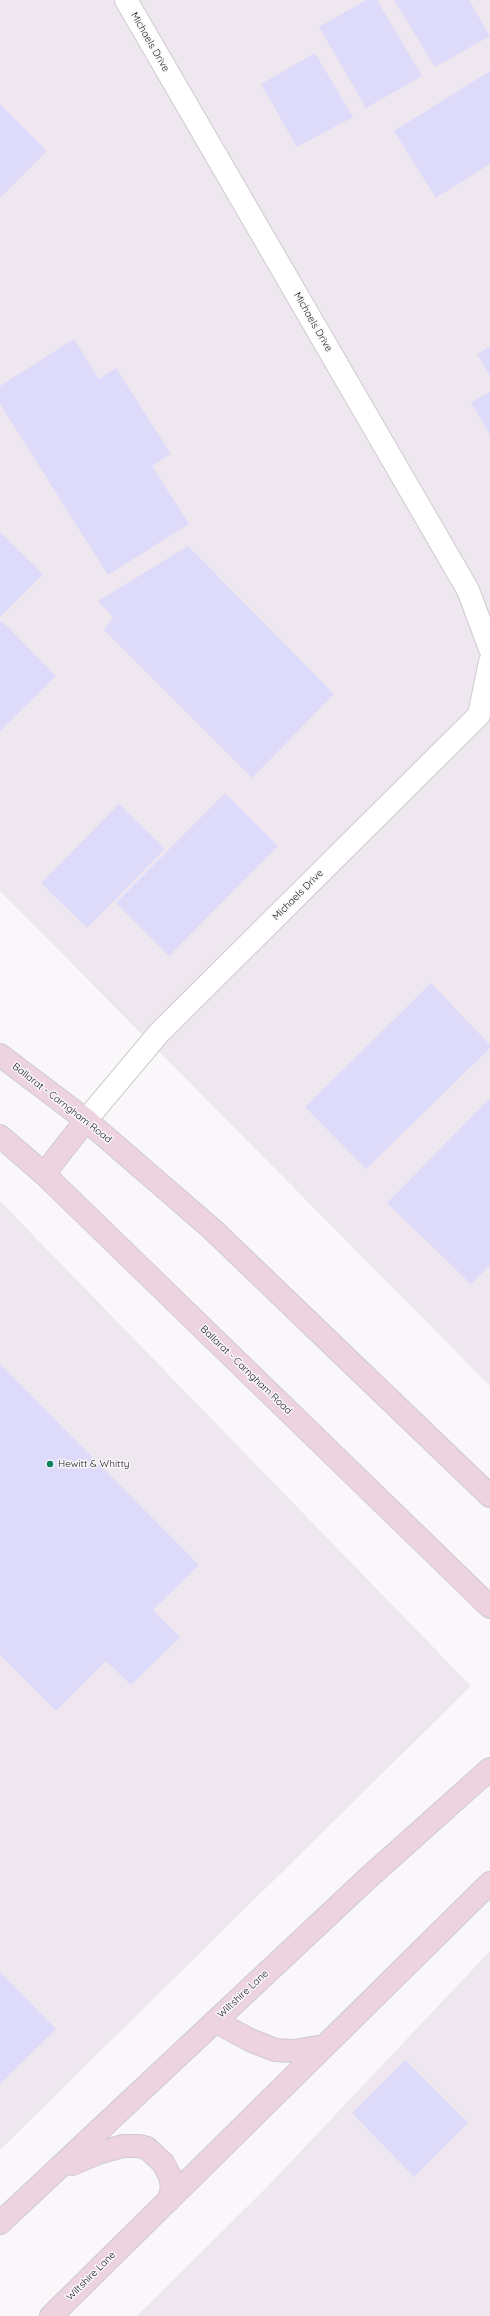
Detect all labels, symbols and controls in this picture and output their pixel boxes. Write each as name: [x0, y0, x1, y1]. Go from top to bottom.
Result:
street label: Michaels Drive: [128, 10, 172, 74]
street label: Michaels Drive: [291, 290, 335, 354]
street label: Michaels Drive: [270, 867, 326, 923]
street label: Ballarat - Carngham Road: [10, 1061, 114, 1145]
street label: Ballarat - Carngham Road: [198, 1323, 294, 1417]
place label: Hewitt & Whitty: [58, 1458, 129, 1470]
marker: Hewitt & Whitty: [45, 1459, 55, 1469]
street label: Wiltshire Lane: [215, 1967, 271, 2021]
street label: Wiltshire Lane: [64, 2249, 118, 2303]

